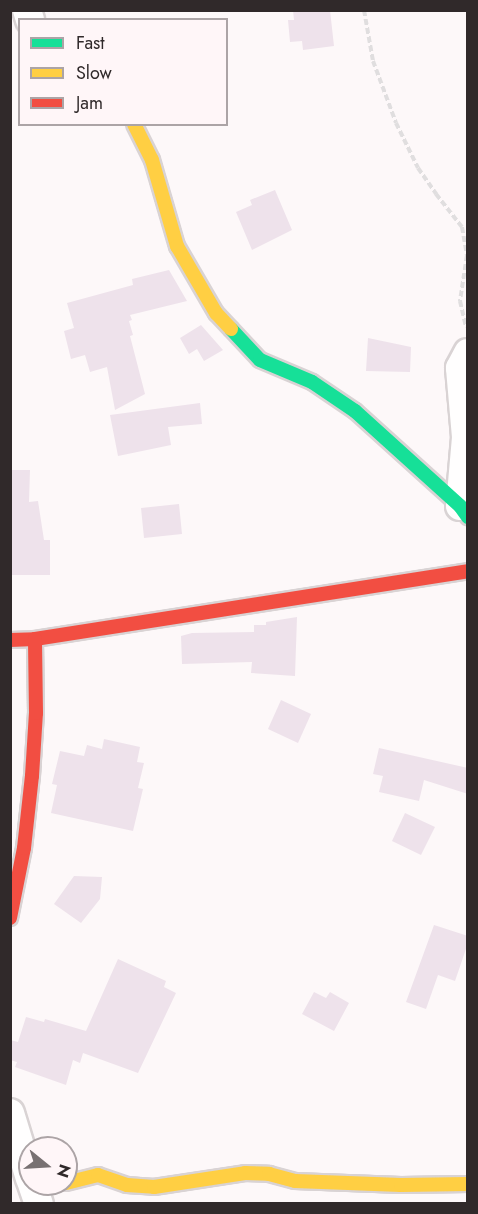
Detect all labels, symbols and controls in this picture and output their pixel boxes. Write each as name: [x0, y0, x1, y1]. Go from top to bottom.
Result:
legend: [18, 18, 228, 126]
text: Fast: [76, 30, 105, 56]
text: Slow: [76, 60, 112, 86]
text: Jam: [76, 90, 103, 116]
north arrow: [18, 1136, 78, 1196]
text: N: [51, 1161, 77, 1181]

